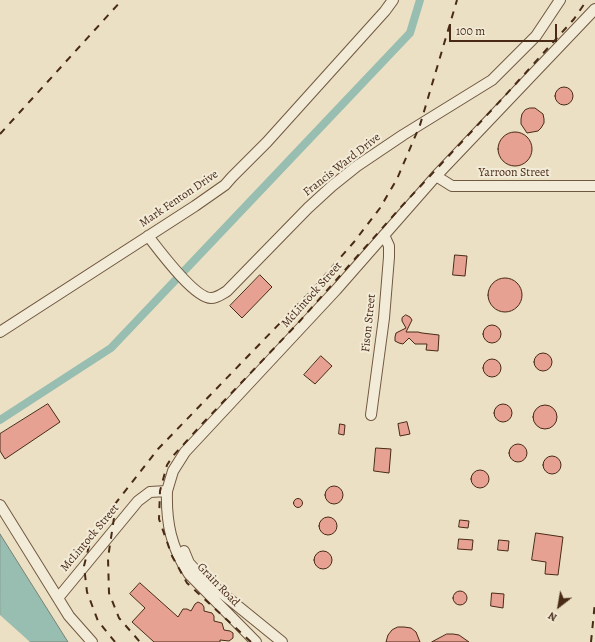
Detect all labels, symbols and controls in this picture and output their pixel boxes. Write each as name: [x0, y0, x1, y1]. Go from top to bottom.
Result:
scale bar: [451, 16, 559, 42]
text: 100 m: [456, 23, 485, 39]
street label: Francis Ward Drive: [300, 130, 384, 200]
street label: Yarroon Street: [479, 166, 549, 180]
street label: Mark Fenton Drive: [137, 167, 221, 231]
street label: McLintock Street: [279, 259, 345, 331]
street label: Fison Street: [359, 293, 379, 353]
street label: McLintock Street: [58, 501, 122, 575]
street label: Grain Road: [194, 560, 242, 610]
north arrow: [539, 586, 579, 626]
text: N: [545, 608, 560, 625]

